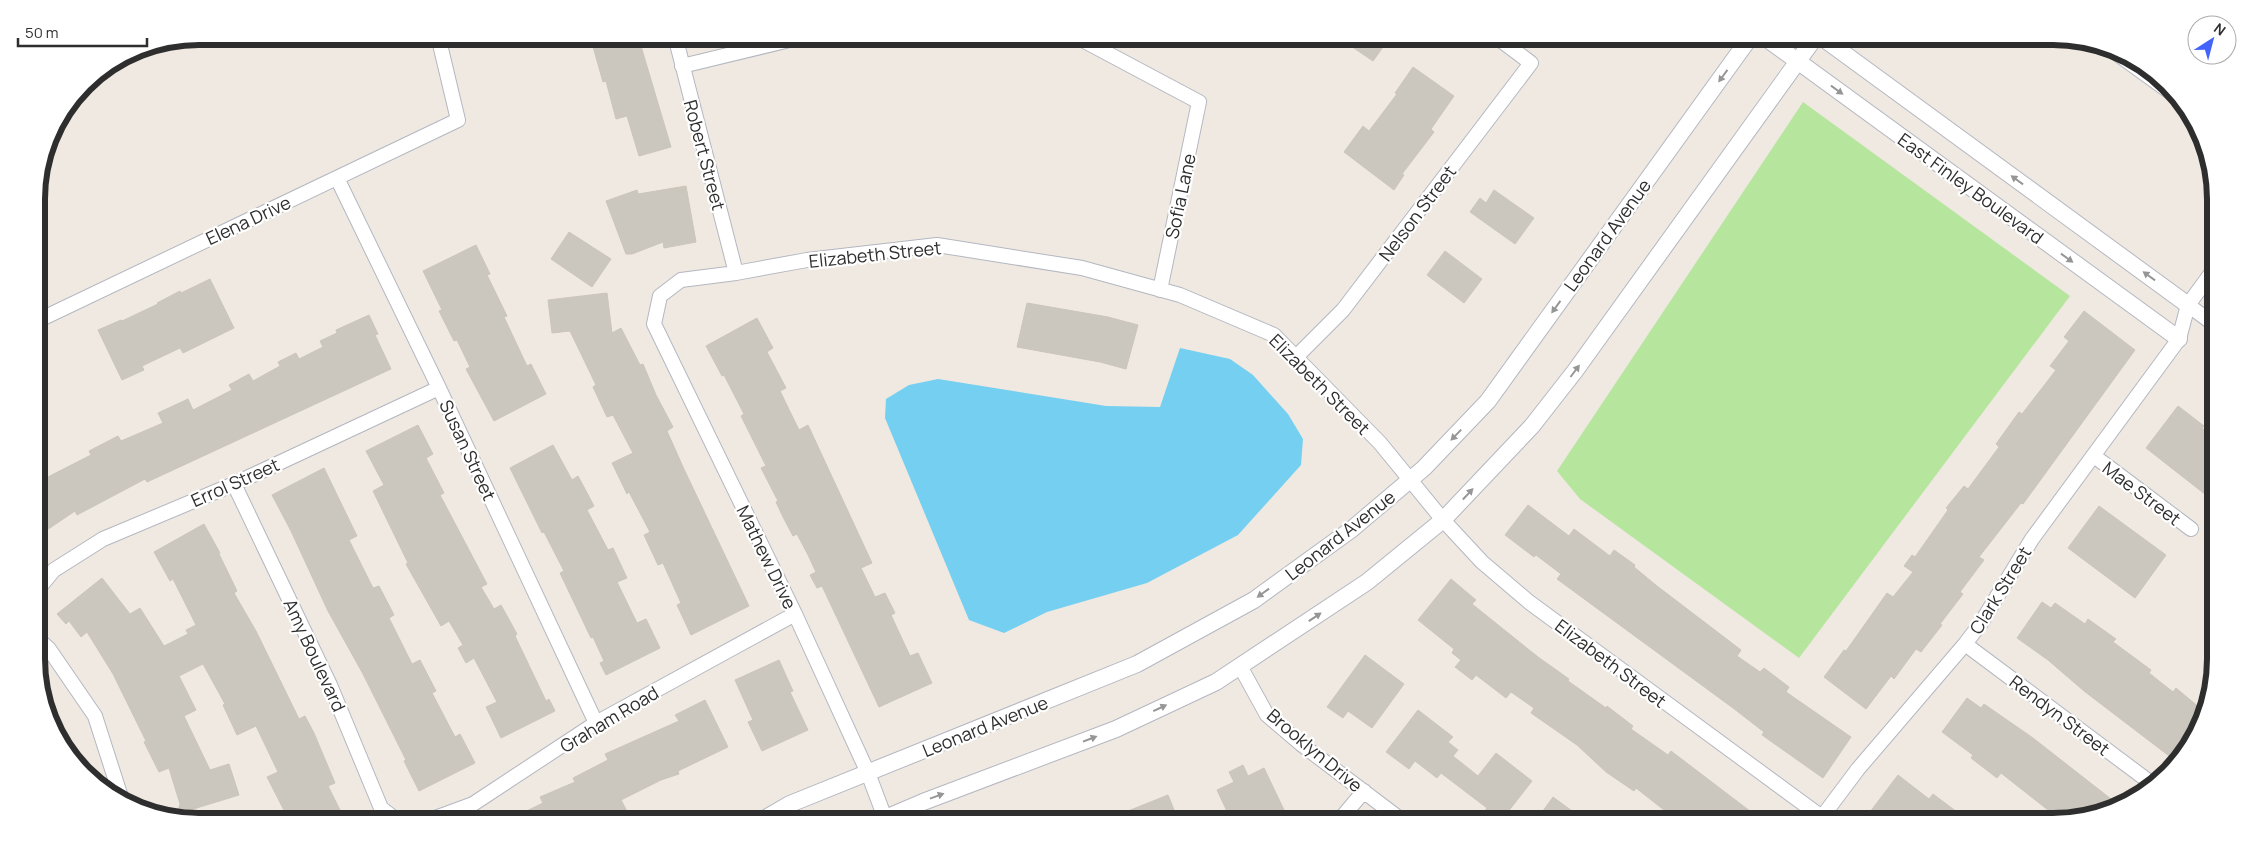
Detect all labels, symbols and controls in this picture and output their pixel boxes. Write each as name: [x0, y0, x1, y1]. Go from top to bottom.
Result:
scale bar: [18, 15, 146, 47]
north arrow: [2187, 15, 2237, 65]
text: N: [2210, 18, 2230, 40]
text: 50 m: [25, 22, 59, 43]
one-way arrow: [1718, 69, 1728, 83]
one-way arrow: [1830, 85, 1843, 96]
street label: Robert Street: [679, 97, 731, 213]
street label: East Finley Boulevard: [1893, 127, 2049, 249]
street label: Sofia Lane: [1159, 151, 1201, 241]
street label: Nelson Street: [1373, 160, 1461, 266]
street label: Leonard Avenue: [1558, 174, 1656, 296]
one-way arrow: [2011, 175, 2024, 185]
street label: Elena Drive: [202, 190, 294, 250]
street label: Elizabeth Street: [808, 235, 942, 273]
one-way arrow: [2060, 253, 2074, 263]
one-way arrow: [2142, 271, 2156, 281]
one-way arrow: [1551, 300, 1561, 314]
street label: Elizabeth Street: [1264, 328, 1376, 440]
one-way arrow: [1570, 364, 1580, 378]
street label: Susan Street: [434, 396, 502, 504]
one-way arrow: [1450, 428, 1462, 440]
street label: Errol Street: [187, 452, 283, 512]
street label: Mae Street: [2098, 456, 2186, 530]
street label: Leonard Avenue: [1280, 485, 1400, 585]
one-way arrow: [1462, 488, 1474, 500]
street label: Mathew Drive: [732, 501, 802, 613]
street label: Clark Street: [1964, 542, 2036, 638]
one-way arrow: [1257, 588, 1270, 598]
street label: Amy Boulevard: [278, 595, 352, 715]
one-way arrow: [1308, 612, 1322, 622]
street label: Elizabeth Street: [1551, 613, 1671, 713]
street label: Rendyn Street: [2005, 669, 2115, 761]
street label: Graham Road: [555, 680, 663, 758]
street label: Leonard Avenue: [919, 690, 1051, 762]
street label: Brooklyn Drive: [1262, 703, 1368, 797]
one-way arrow: [1153, 704, 1167, 712]
one-way arrow: [1082, 735, 1097, 743]
one-way arrow: [930, 792, 945, 799]

